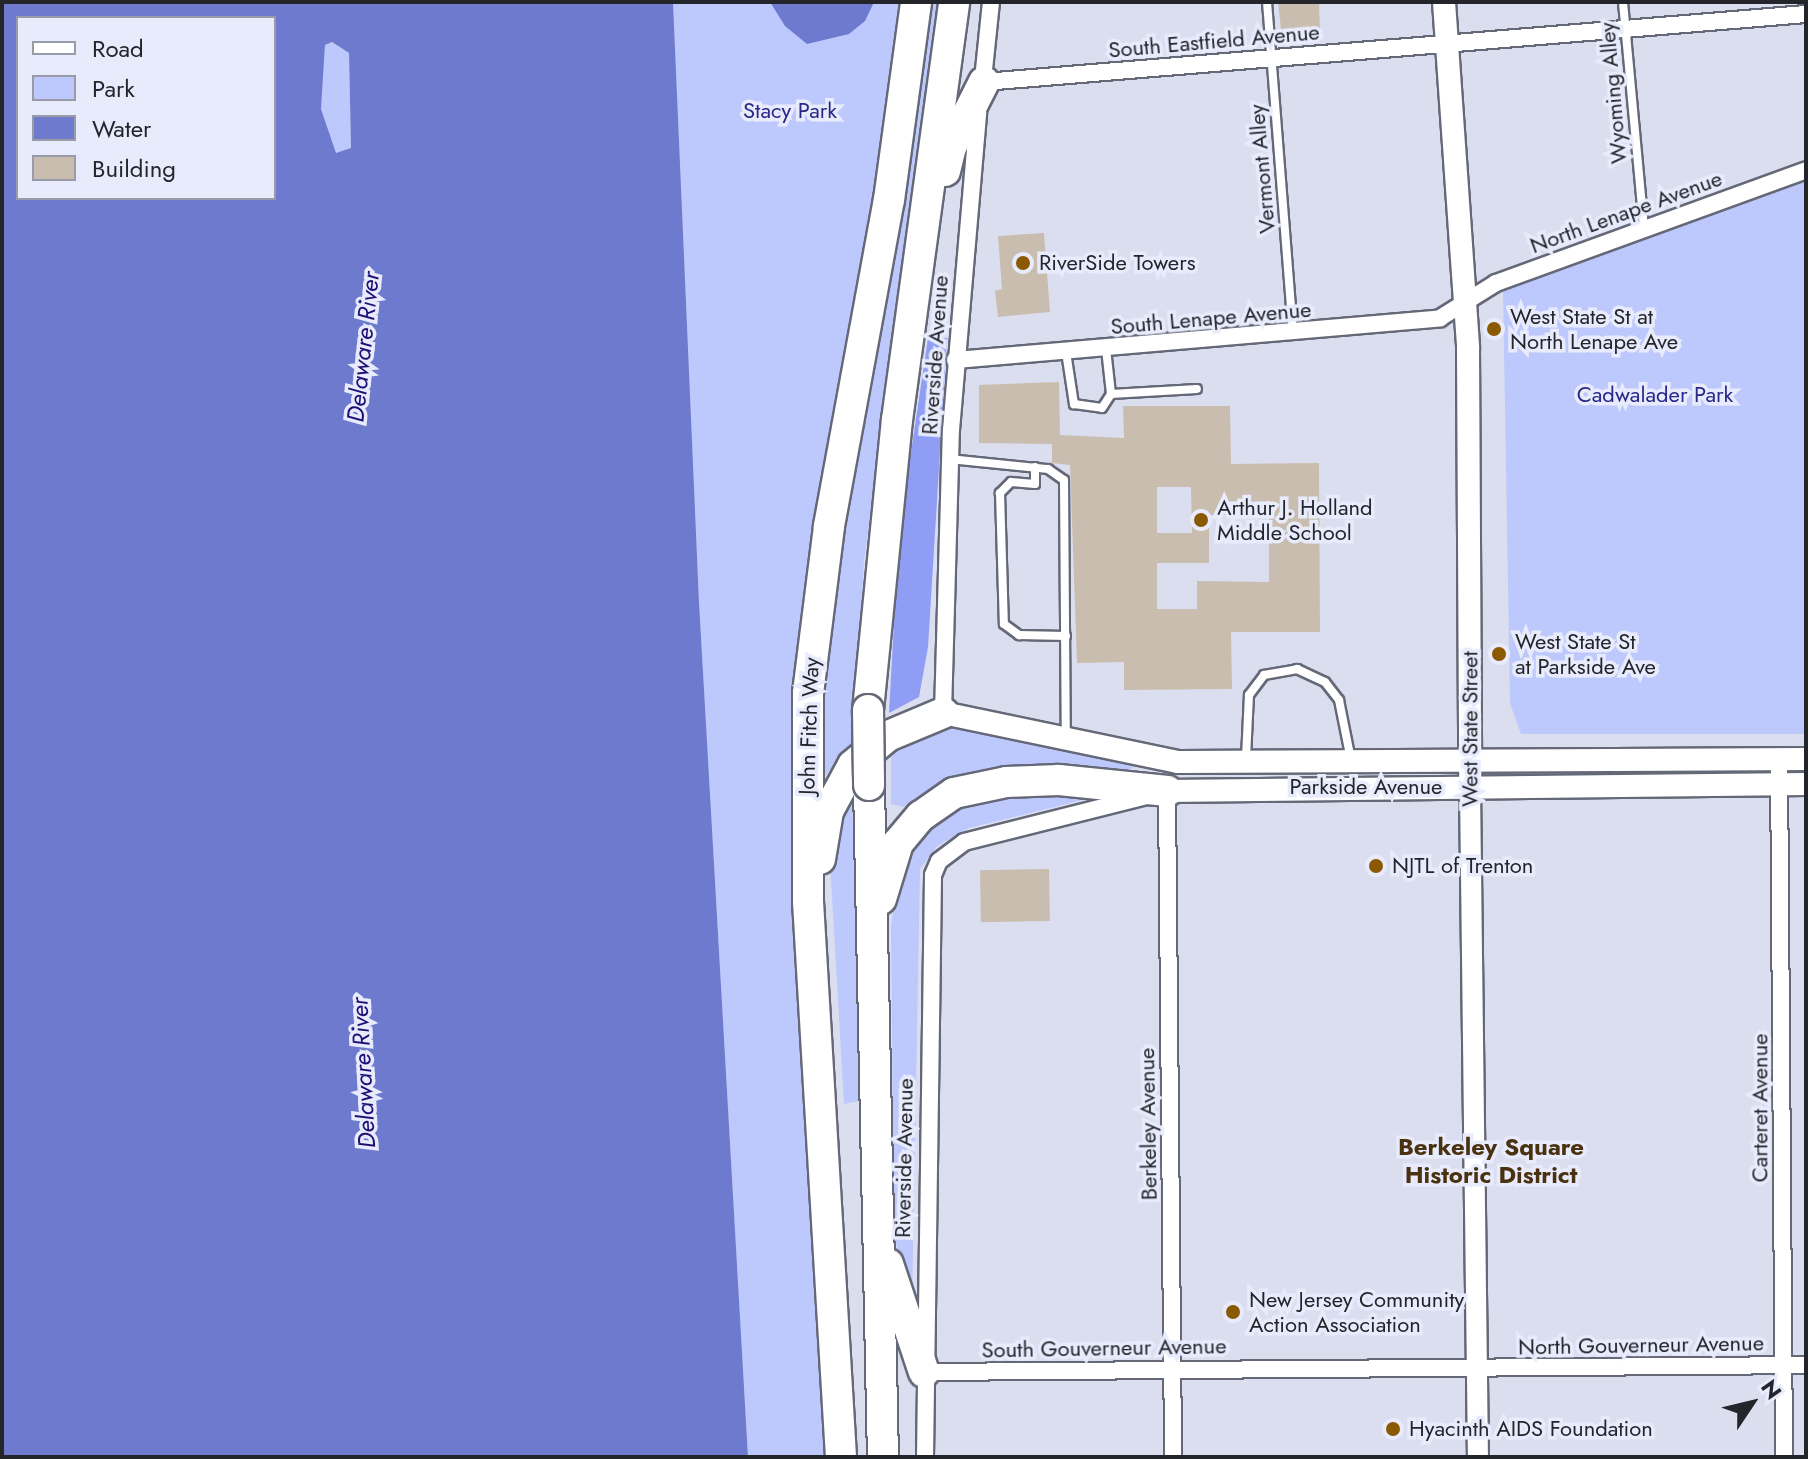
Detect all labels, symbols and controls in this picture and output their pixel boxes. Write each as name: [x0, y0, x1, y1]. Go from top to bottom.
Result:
legend: [16, 16, 276, 200]
street label: South Eastfield Avenue: [1107, 19, 1321, 63]
street label: Wyoming Alley: [1594, 21, 1632, 165]
text: Road: [92, 31, 144, 66]
text: Park: [92, 71, 135, 106]
park label: Stacy Park: [743, 98, 837, 124]
street label: Vermont Alley: [1243, 103, 1281, 235]
text: Water: [92, 111, 151, 146]
text: Building: [92, 151, 176, 186]
street label: North Lenape Avenue: [1526, 165, 1726, 259]
place label: RiverSide Towers: [1039, 250, 1196, 276]
marker: RiverSide Towers: [1014, 254, 1032, 272]
water label: Delaware River: [341, 270, 385, 424]
street label: Riverside Avenue: [916, 274, 954, 436]
street label: South Lenape Avenue: [1110, 296, 1312, 340]
place label: West State St at North Lenape Ave: [1510, 303, 1678, 354]
marker: West State St at North Lenape Ave: [1485, 320, 1503, 338]
park label: Cadwalader Park: [1577, 382, 1733, 408]
place label: Arthur J. Holland Middle School: [1217, 494, 1373, 546]
marker: Arthur J. Holland Middle School: [1192, 511, 1210, 529]
place label: West State St at Parkside Ave: [1515, 628, 1656, 680]
marker: West State St at Parkside Ave: [1490, 645, 1508, 663]
street label: West State Street: [1457, 651, 1483, 807]
street label: John Fitch Way: [793, 657, 825, 795]
street label: Parkside Avenue: [1290, 774, 1442, 800]
place label: NJTL of Trenton: [1392, 853, 1533, 879]
marker: NJTL of Trenton: [1367, 857, 1385, 875]
water label: Delaware River: [345, 997, 381, 1149]
street label: Carteret Avenue: [1747, 1034, 1773, 1182]
street label: Berkeley Avenue: [1133, 1047, 1163, 1201]
street label: Riverside Avenue: [889, 1078, 919, 1238]
district label: Berkeley Square Historic District: [1398, 1133, 1584, 1189]
place label: New Jersey Community Action Association: [1249, 1286, 1464, 1338]
marker: New Jersey Community Action Association: [1224, 1303, 1242, 1321]
street label: North Gouverneur Avenue: [1518, 1330, 1764, 1360]
street label: South Gouverneur Avenue: [981, 1333, 1227, 1363]
north arrow: [1712, 1363, 1792, 1443]
text: N: [1754, 1373, 1790, 1406]
place label: Hyacinth AIDS Foundation: [1409, 1416, 1653, 1442]
marker: Hyacinth AIDS Foundation: [1384, 1420, 1402, 1438]

